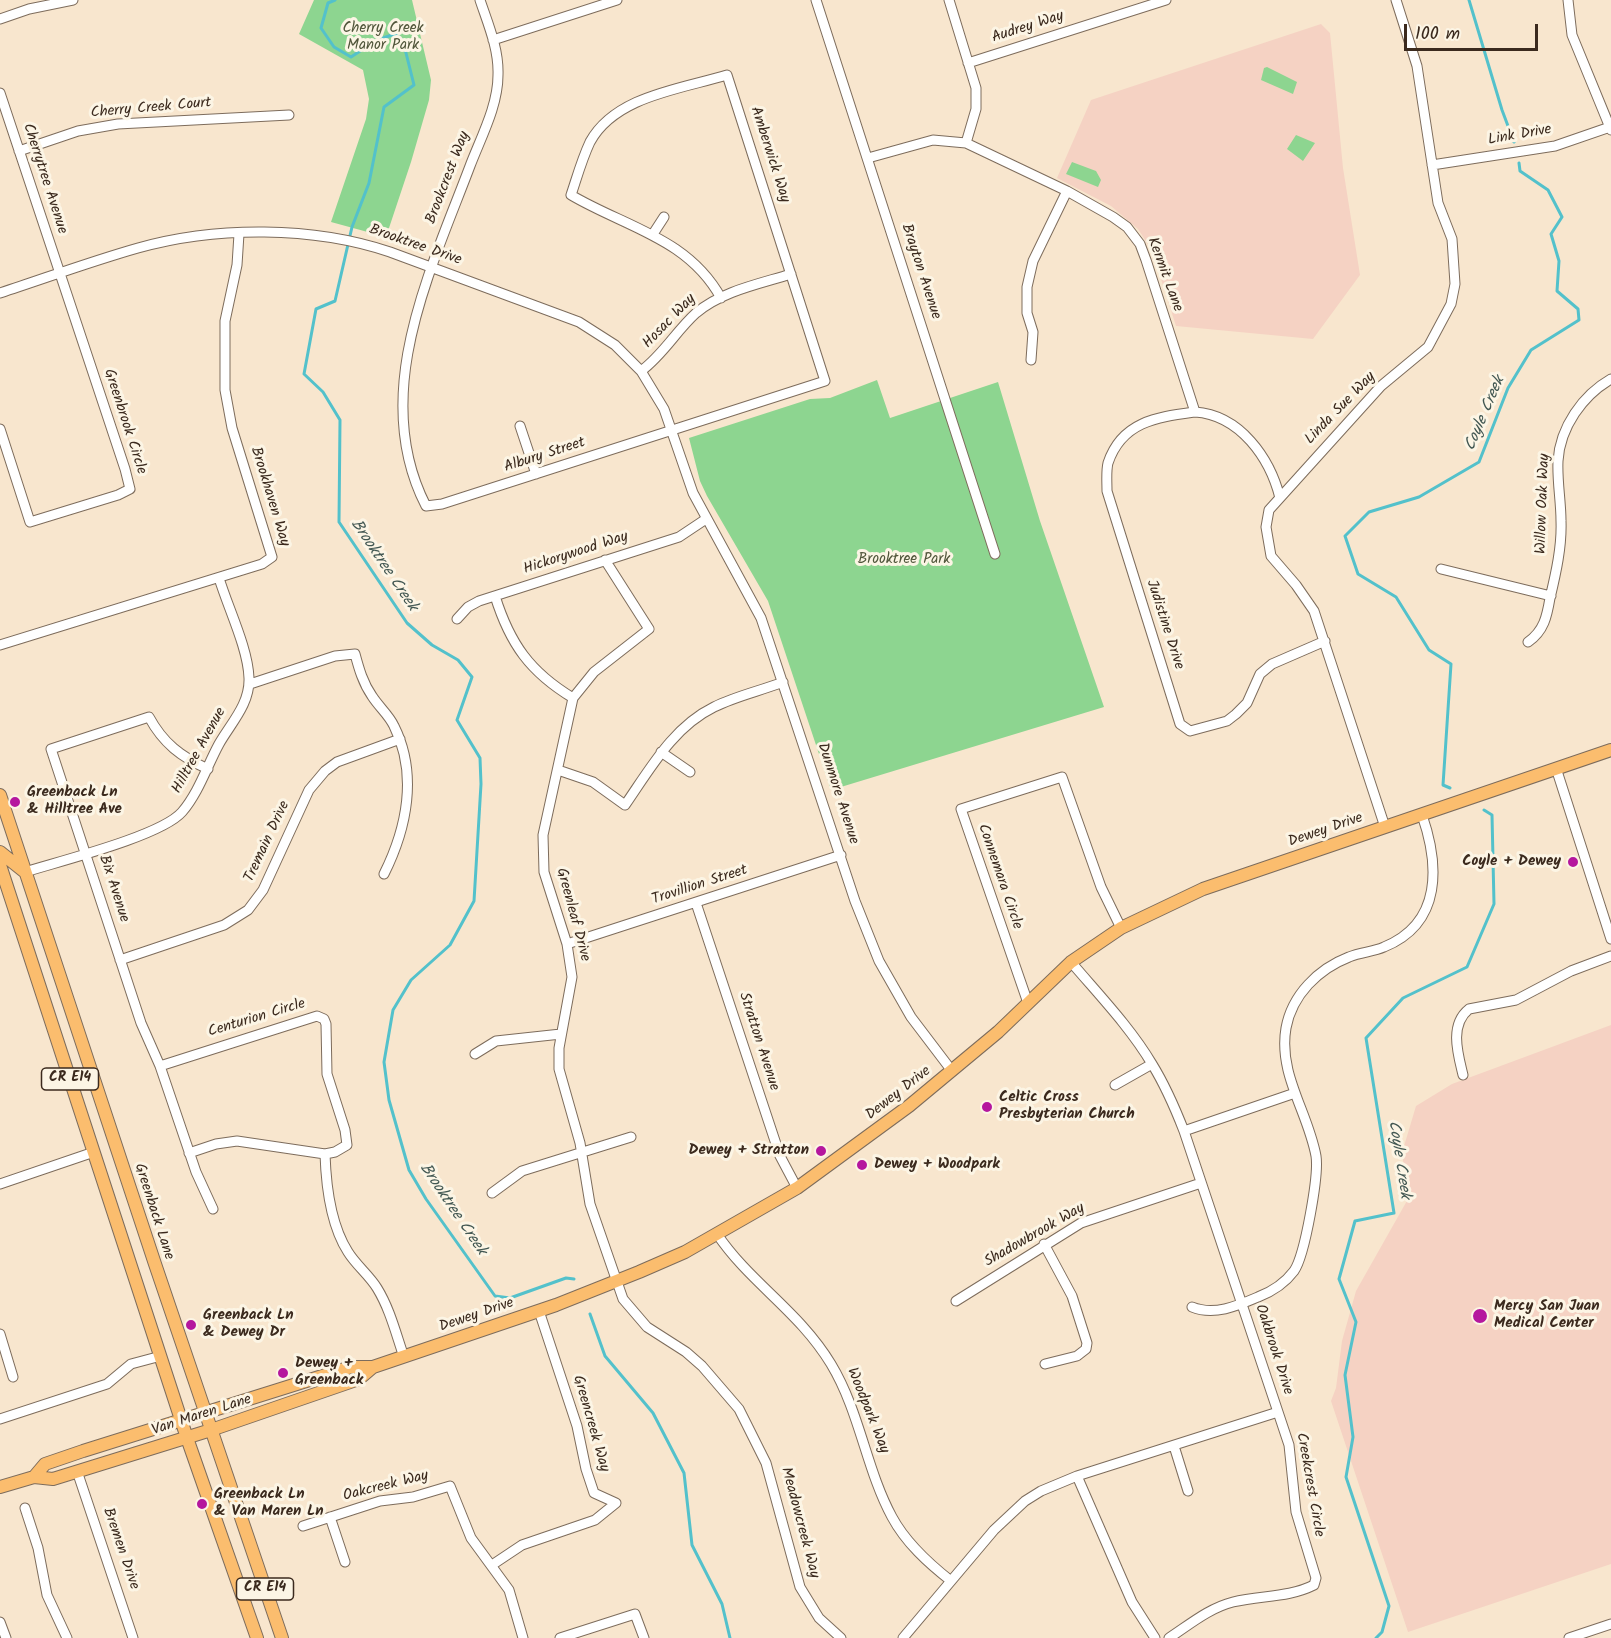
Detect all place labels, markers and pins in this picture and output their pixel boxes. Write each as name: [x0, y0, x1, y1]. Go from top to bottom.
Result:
place label: Greenback Ln & Hilltree Ave: [27, 784, 122, 819]
marker: Greenback Ln & Hilltree Ave: [8, 795, 22, 809]
place label: Coyle + Dewey: [1462, 853, 1561, 871]
marker: Coyle + Dewey: [1566, 855, 1580, 869]
place label: Celtic Cross Presbyterian Church: [999, 1089, 1135, 1124]
marker: Celtic Cross Presbyterian Church: [980, 1100, 994, 1114]
place label: Dewey + Stratton: [689, 1142, 809, 1160]
marker: Dewey + Stratton: [814, 1144, 828, 1158]
place label: Dewey + Woodpark: [874, 1156, 1000, 1174]
marker: Dewey + Woodpark: [855, 1158, 869, 1172]
place label: Mercy San Juan Medical Center: [1494, 1298, 1600, 1333]
place label: Greenback Ln & Dewey Dr: [203, 1307, 293, 1342]
marker: Mercy San Juan Medical Center: [1471, 1307, 1489, 1325]
marker: Greenback Ln & Dewey Dr: [184, 1318, 198, 1332]
place label: Dewey + Greenback: [295, 1355, 363, 1390]
marker: Dewey + Greenback: [276, 1366, 290, 1380]
place label: Greenback Ln & Van Maren Ln: [214, 1486, 324, 1521]
marker: Greenback Ln & Van Maren Ln: [195, 1497, 209, 1511]

